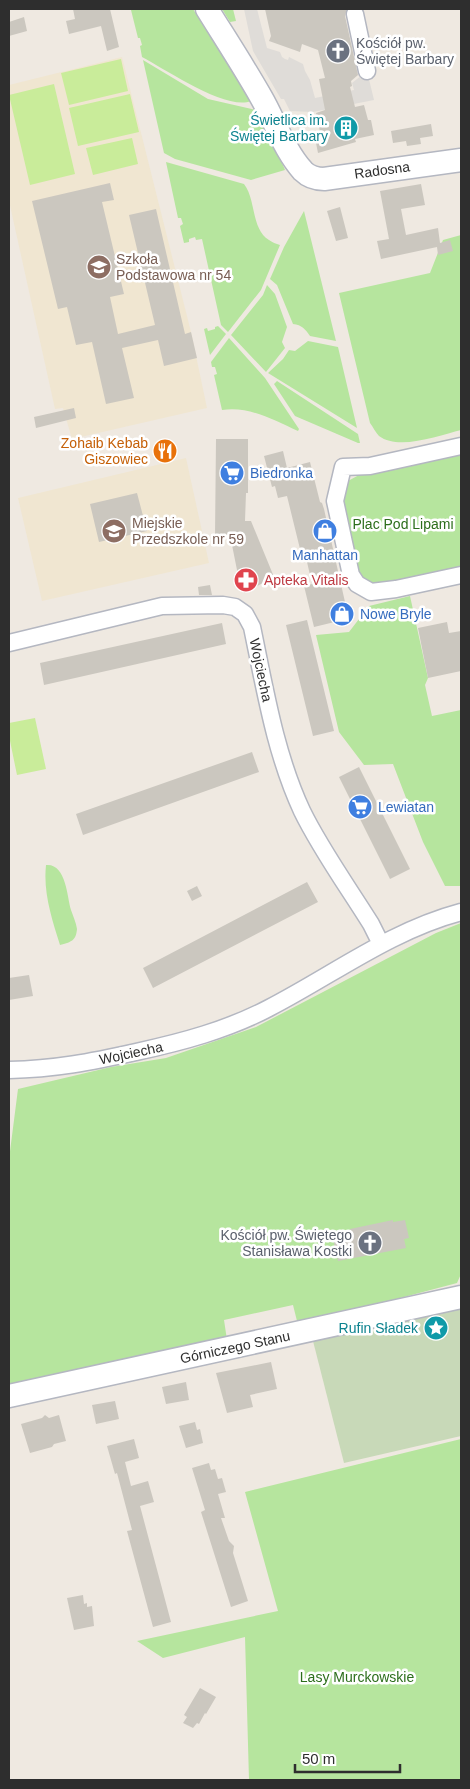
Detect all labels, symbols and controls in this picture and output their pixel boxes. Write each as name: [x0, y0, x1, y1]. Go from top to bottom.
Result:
place label: Kościół pw. Świętej Barbary: [356, 35, 454, 67]
church icon: Kościół pw. Świętej Barbary: [325, 38, 351, 64]
place label: Świetlica im. Świętej Barbary: [230, 111, 328, 144]
building icon: Świetlica im. Świętej Barbary: [333, 115, 359, 141]
street label: Radosna: [353, 158, 411, 182]
place label: Szkoła Podstawowa nr 54: [116, 251, 231, 283]
school or university icon: Szkoła Podstawowa nr 54: [86, 254, 112, 280]
place label: Zohaib Kebab Giszowiec: [61, 435, 148, 467]
restaurant icon: Zohaib Kebab Giszowiec: [152, 438, 178, 464]
supermarket icon: Biedronka: [219, 460, 245, 486]
place label: Biedronka: [250, 465, 313, 481]
place label: Miejskie Przedszkole nr 59: [132, 515, 244, 547]
park label: Plac Pod Lipami: [352, 516, 454, 532]
school or university icon: Miejskie Przedszkole nr 59: [101, 518, 127, 544]
shop icon: Manhattan: [312, 518, 338, 544]
place label: Manhattan: [292, 547, 358, 563]
pharmacy icon: Apteka Vitalis: [233, 567, 259, 593]
place label: Apteka Vitalis: [264, 572, 349, 588]
shop icon: Nowe Bryle: [329, 601, 355, 627]
place label: Nowe Bryle: [360, 606, 432, 622]
street label: Wojciecha: [246, 637, 276, 703]
supermarket icon: Lewiatan: [347, 794, 373, 820]
place label: Lewiatan: [378, 799, 434, 815]
street label: Wojciecha: [98, 1038, 164, 1068]
place label: Kościół pw. Świętego Stanisława Kostki: [220, 1226, 352, 1259]
church icon: Kościół pw. Świętego Stanisława Kostki: [357, 1230, 383, 1256]
place icon: Rufin Sładek: [423, 1315, 449, 1341]
place label: Rufin Sładek: [339, 1320, 419, 1336]
street label: Górniczego Stanu: [179, 1328, 291, 1366]
park label: Lasy Murckowskie: [300, 1669, 414, 1685]
scale bar: [295, 1742, 400, 1774]
text: 50 m: [302, 1750, 335, 1767]

